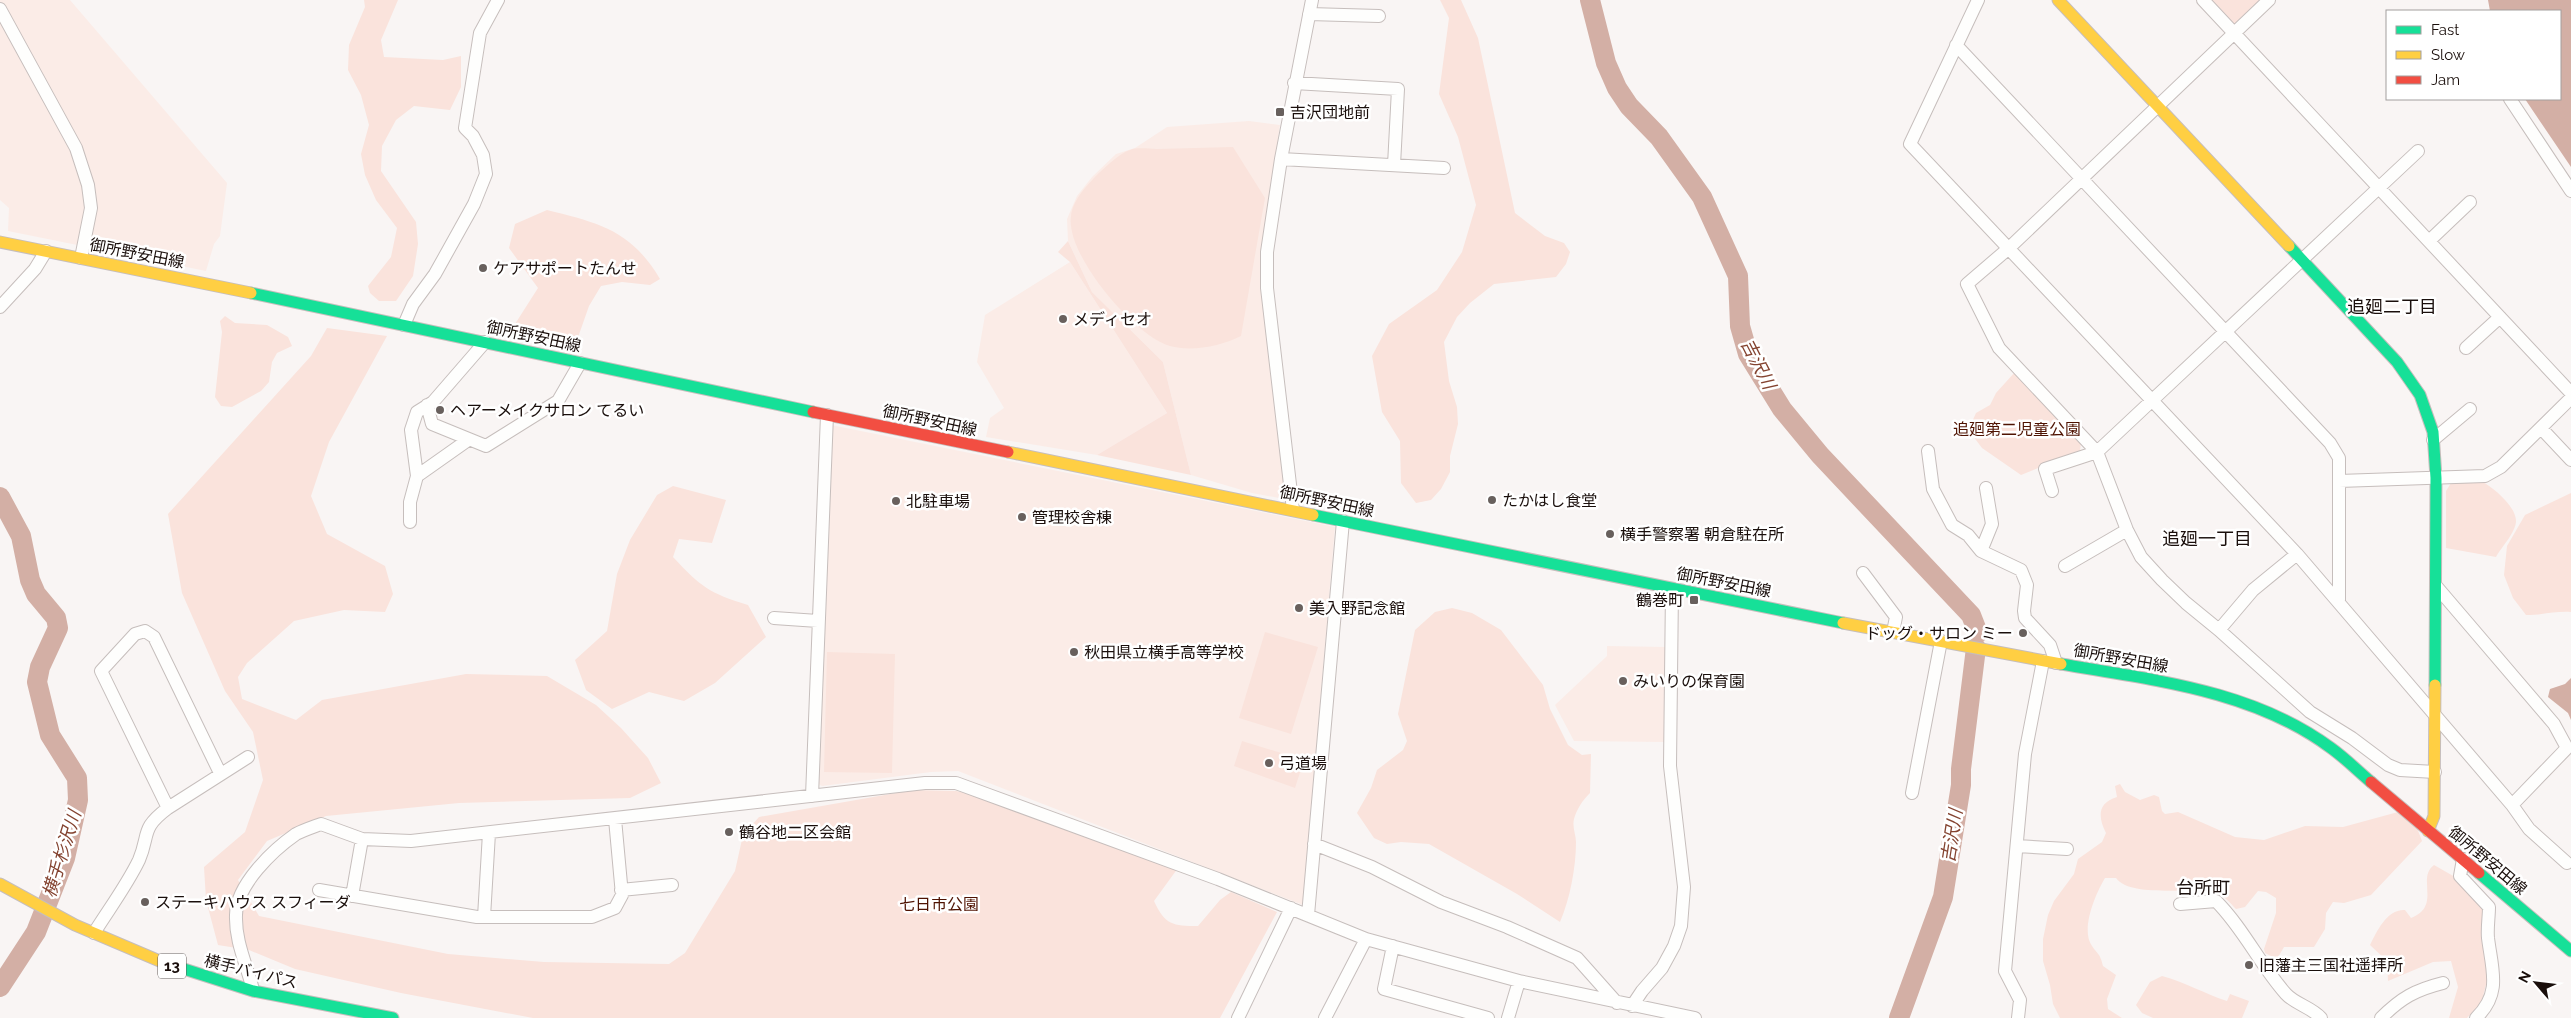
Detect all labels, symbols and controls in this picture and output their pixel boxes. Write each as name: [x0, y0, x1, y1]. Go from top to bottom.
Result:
legend: [2386, 10, 2561, 100]
text: Fast: [2431, 21, 2459, 39]
text: Slow: [2431, 46, 2465, 64]
text: Jam: [2431, 71, 2460, 89]
place label: 吉沢団地前: [1290, 103, 1370, 122]
marker: 吉沢団地前: [1274, 106, 1286, 118]
street label: 御所野安田線: [88, 235, 186, 272]
place label: ケアサポートたんせ: [493, 259, 637, 278]
marker: ケアサポートたんせ: [477, 262, 489, 274]
district label: 追廻二丁目: [2347, 296, 2437, 317]
place label: メディセオ: [1073, 310, 1152, 329]
marker: メディセオ: [1057, 313, 1069, 325]
street label: 御所野安田線: [485, 317, 583, 356]
water label: 吉沢川: [1737, 335, 1781, 394]
place label: ヘアーメイクサロン てるい: [450, 401, 644, 420]
street label: 御所野安田線: [881, 401, 979, 440]
marker: ヘアーメイクサロン てるい: [434, 404, 446, 416]
park label: 追廻第二児童公園: [1953, 420, 2081, 439]
street label: 御所野安田線: [1278, 482, 1376, 521]
place label: たかはし食堂: [1502, 491, 1597, 510]
place label: 北駐車場: [906, 492, 970, 511]
marker: たかはし食堂: [1486, 494, 1498, 506]
marker: 北駐車場: [890, 495, 902, 507]
place label: 管理校舎棟: [1032, 508, 1112, 527]
marker: 管理校舎棟: [1016, 511, 1028, 523]
place label: 横手警察署 朝倉駐在所: [1620, 525, 1784, 544]
marker: 横手警察署 朝倉駐在所: [1604, 528, 1616, 540]
district label: 追廻一丁目: [2162, 528, 2252, 549]
street label: 御所野安田線: [1675, 564, 1773, 601]
place label: 鶴巻町: [1636, 591, 1684, 610]
marker: 鶴巻町: [1688, 594, 1700, 606]
place label: 美入野記念館: [1309, 599, 1405, 618]
marker: 美入野記念館: [1293, 602, 1305, 614]
place label: ドッグ・サロン ミー: [1865, 624, 2013, 643]
marker: ドッグ・サロン ミー: [2017, 627, 2029, 639]
street label: 御所野安田線: [2072, 641, 2170, 676]
place label: 秋田県立横手高等学校: [1084, 643, 1244, 662]
marker: 秋田県立横手高等学校: [1068, 646, 1080, 658]
place label: みいりの保育園: [1633, 672, 1745, 691]
marker: みいりの保育園: [1617, 675, 1629, 687]
place label: 弓道場: [1279, 754, 1327, 773]
marker: 弓道場: [1263, 757, 1275, 769]
water label: 横手杉沢川: [38, 806, 85, 900]
water label: 吉沢川: [1937, 806, 1966, 864]
street label: 御所野安田線: [2445, 822, 2531, 899]
place label: 鶴谷地二区会館: [739, 823, 851, 842]
marker: 鶴谷地二区会館: [723, 826, 735, 838]
district label: 台所町: [2176, 877, 2230, 898]
place label: ステーキハウス スフィーダ: [155, 893, 351, 912]
park label: 七日市公園: [899, 895, 979, 914]
marker: ステーキハウス スフィーダ: [139, 896, 151, 908]
street label: 横手バイパス: [202, 951, 300, 992]
road number: 13: [158, 954, 186, 978]
place label: 旧藩主三国社遥拝所: [2259, 956, 2403, 975]
north arrow: [2511, 958, 2561, 1008]
marker: 旧藩主三国社遥拝所: [2243, 959, 2255, 971]
text: N: [2515, 968, 2534, 985]

